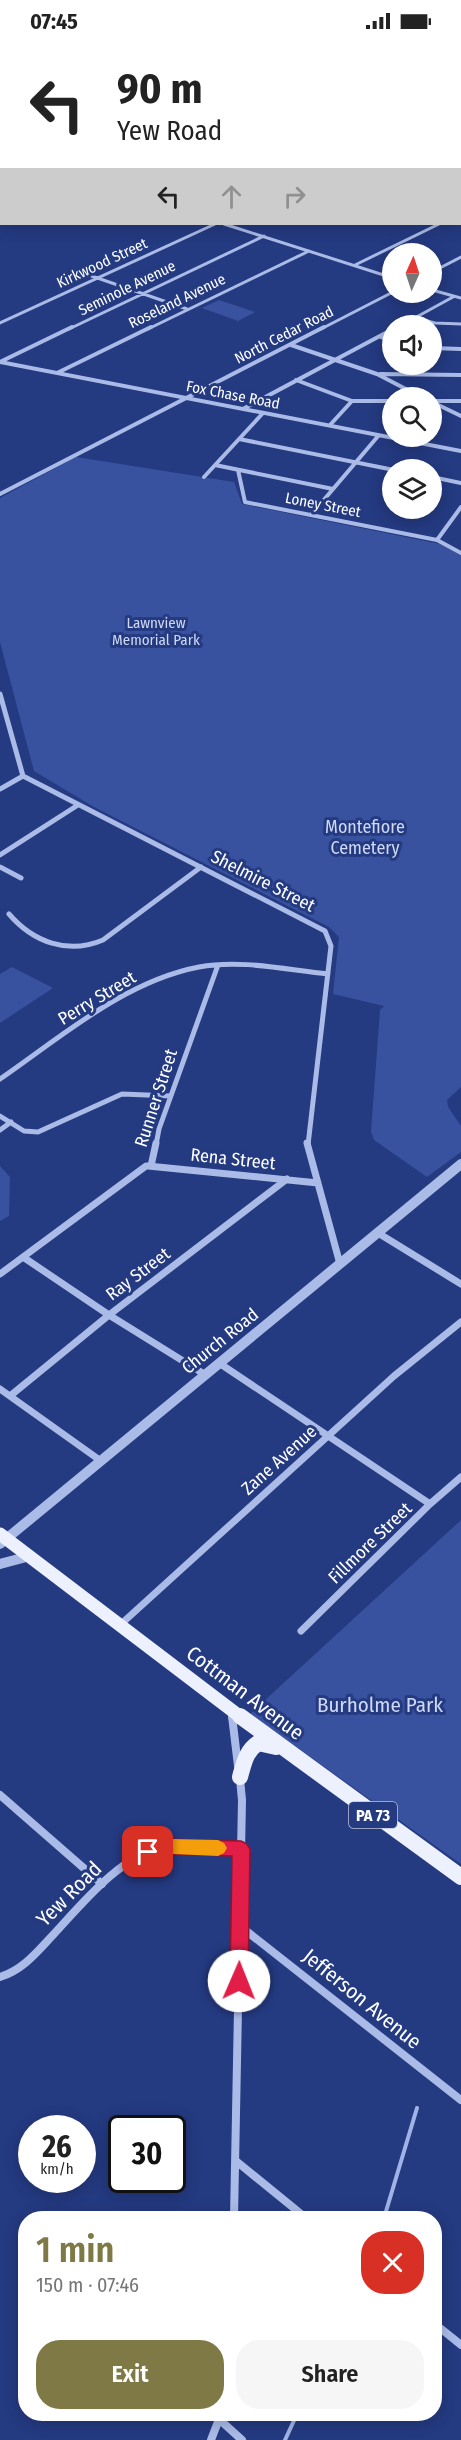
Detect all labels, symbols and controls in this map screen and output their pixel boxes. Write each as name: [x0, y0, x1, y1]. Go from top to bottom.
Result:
text: 07:45: [30, 8, 78, 35]
text: 90 m: [117, 64, 202, 114]
icon: left: [18, 66, 96, 144]
text: Yew Road: [117, 115, 222, 147]
icon: left: [152, 180, 185, 213]
icon: ahead: [215, 180, 248, 213]
icon: right: [278, 180, 311, 213]
street label: Kirkwood Street: [54, 234, 150, 292]
north arrow: [382, 243, 442, 303]
map controls: [382, 243, 442, 519]
street label: Seminole Avenue: [75, 257, 179, 319]
street label: Roseland Avenue: [126, 270, 228, 332]
street label: North Cedar Road: [232, 302, 336, 368]
button: sound: [382, 315, 442, 375]
street label: Fox Chase Road: [185, 377, 281, 413]
button: search: [382, 387, 442, 447]
button: layers: [382, 459, 442, 519]
street label: Loney Street: [284, 489, 362, 521]
park label: Lawnview Memorial Park: [112, 614, 200, 649]
park label: Montefiore Cemetery: [325, 816, 405, 859]
street label: Shelmire Street: [207, 845, 319, 917]
street label: Perry Street: [54, 966, 140, 1030]
street label: Runner Street: [130, 1046, 182, 1150]
street label: Rena Street: [189, 1144, 277, 1174]
street label: Ray Street: [102, 1243, 175, 1305]
street label: Church Road: [177, 1303, 263, 1379]
street label: Zane Avenue: [237, 1420, 321, 1500]
street label: Fillmore Street: [324, 1498, 416, 1588]
street label: Cottman Avenue: [181, 1640, 309, 1746]
park label: Burholme Park: [317, 1692, 443, 1718]
road number: PA 73: [349, 1802, 397, 1828]
pin: [122, 1826, 173, 1877]
icon: arrive: [131, 1835, 164, 1868]
street label: Yew Road: [31, 1856, 107, 1932]
street label: Jefferson Avenue: [297, 1943, 427, 2055]
position arrow: [207, 1949, 271, 2013]
speed limit sign: 30: [108, 2115, 186, 2193]
text: 26: [42, 2129, 72, 2165]
text: km/h: [40, 2160, 74, 2178]
text: 1 min: [36, 2228, 114, 2272]
button: close: [361, 2231, 424, 2294]
text: 150 m · 07:46: [36, 2273, 139, 2297]
button: Exit: [36, 2340, 224, 2409]
button: Share: [236, 2340, 424, 2409]

